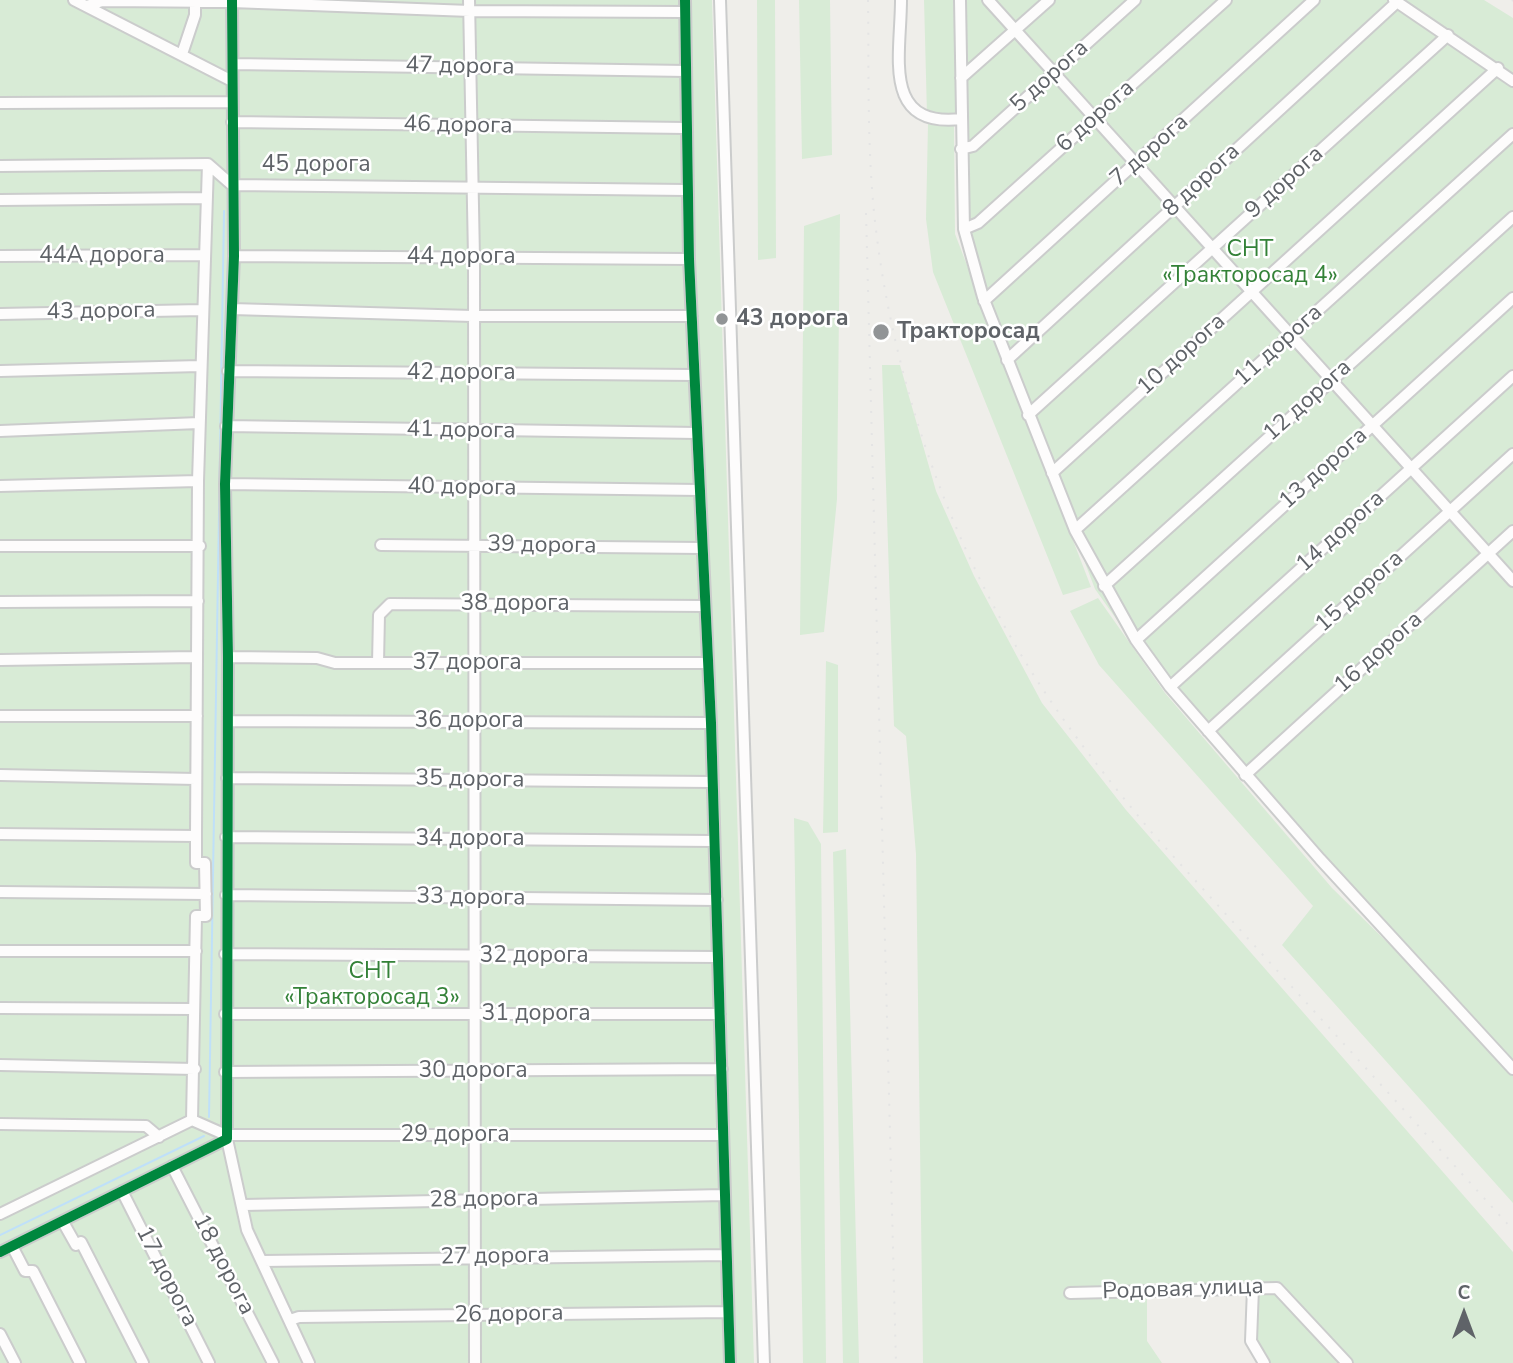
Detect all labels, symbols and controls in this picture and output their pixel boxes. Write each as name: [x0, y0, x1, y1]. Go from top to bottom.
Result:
street label: 5 дорога: [1005, 35, 1095, 119]
street label: 47 дорога: [405, 52, 515, 82]
street label: 6 дорога: [1051, 75, 1141, 159]
street label: 7 дорога: [1105, 109, 1195, 193]
street label: 46 дорога: [403, 111, 513, 141]
street label: 8 дорога: [1158, 138, 1246, 224]
street label: 9 дорога: [1240, 141, 1330, 225]
street label: 45 дорога: [261, 151, 371, 179]
park label: СНТ «Тракторосад 4»: [1162, 236, 1338, 290]
street label: 44А дорога: [39, 242, 165, 270]
street label: 44 дорога: [406, 243, 516, 271]
street label: 43 дорога: [46, 297, 156, 327]
street label: 11 дорога: [1229, 299, 1329, 393]
place label: 43 дорога: [736, 305, 849, 333]
street label: 10 дорога: [1132, 308, 1232, 402]
marker: 43 дорога: [714, 311, 730, 327]
place label: Тракторосад: [897, 318, 1040, 346]
marker: Тракторосад: [871, 322, 891, 342]
street label: 12 дорога: [1258, 354, 1358, 448]
street label: 42 дорога: [406, 359, 516, 387]
street label: 41 дорога: [406, 416, 516, 446]
street label: 13 дорога: [1274, 422, 1374, 516]
street label: 40 дорога: [407, 473, 517, 503]
street label: 14 дорога: [1291, 485, 1391, 579]
street label: 39 дорога: [487, 531, 597, 561]
street label: 15 дорога: [1310, 545, 1410, 639]
street label: 38 дорога: [460, 590, 570, 618]
street label: 16 дорога: [1329, 606, 1429, 700]
street label: 37 дорога: [412, 649, 522, 677]
street label: 36 дорога: [414, 707, 524, 735]
street label: 35 дорога: [415, 765, 525, 795]
street label: 34 дорога: [415, 825, 525, 853]
street label: 33 дорога: [416, 883, 526, 913]
street label: 32 дорога: [479, 942, 589, 970]
park label: СНТ «Тракторосад 3»: [284, 958, 460, 1012]
street label: 31 дорога: [481, 1000, 591, 1028]
street label: 30 дорога: [418, 1057, 528, 1085]
street label: 29 дорога: [400, 1121, 510, 1149]
street label: 28 дорога: [429, 1185, 539, 1215]
street label: 18 дорога: [186, 1210, 260, 1320]
street label: 17 дорога: [129, 1222, 203, 1332]
street label: 27 дорога: [440, 1242, 550, 1272]
street label: Родовая улица: [1102, 1273, 1264, 1307]
north arrow: [1429, 1279, 1499, 1349]
text: С: [1458, 1280, 1470, 1306]
street label: 26 дорога: [454, 1300, 564, 1330]

